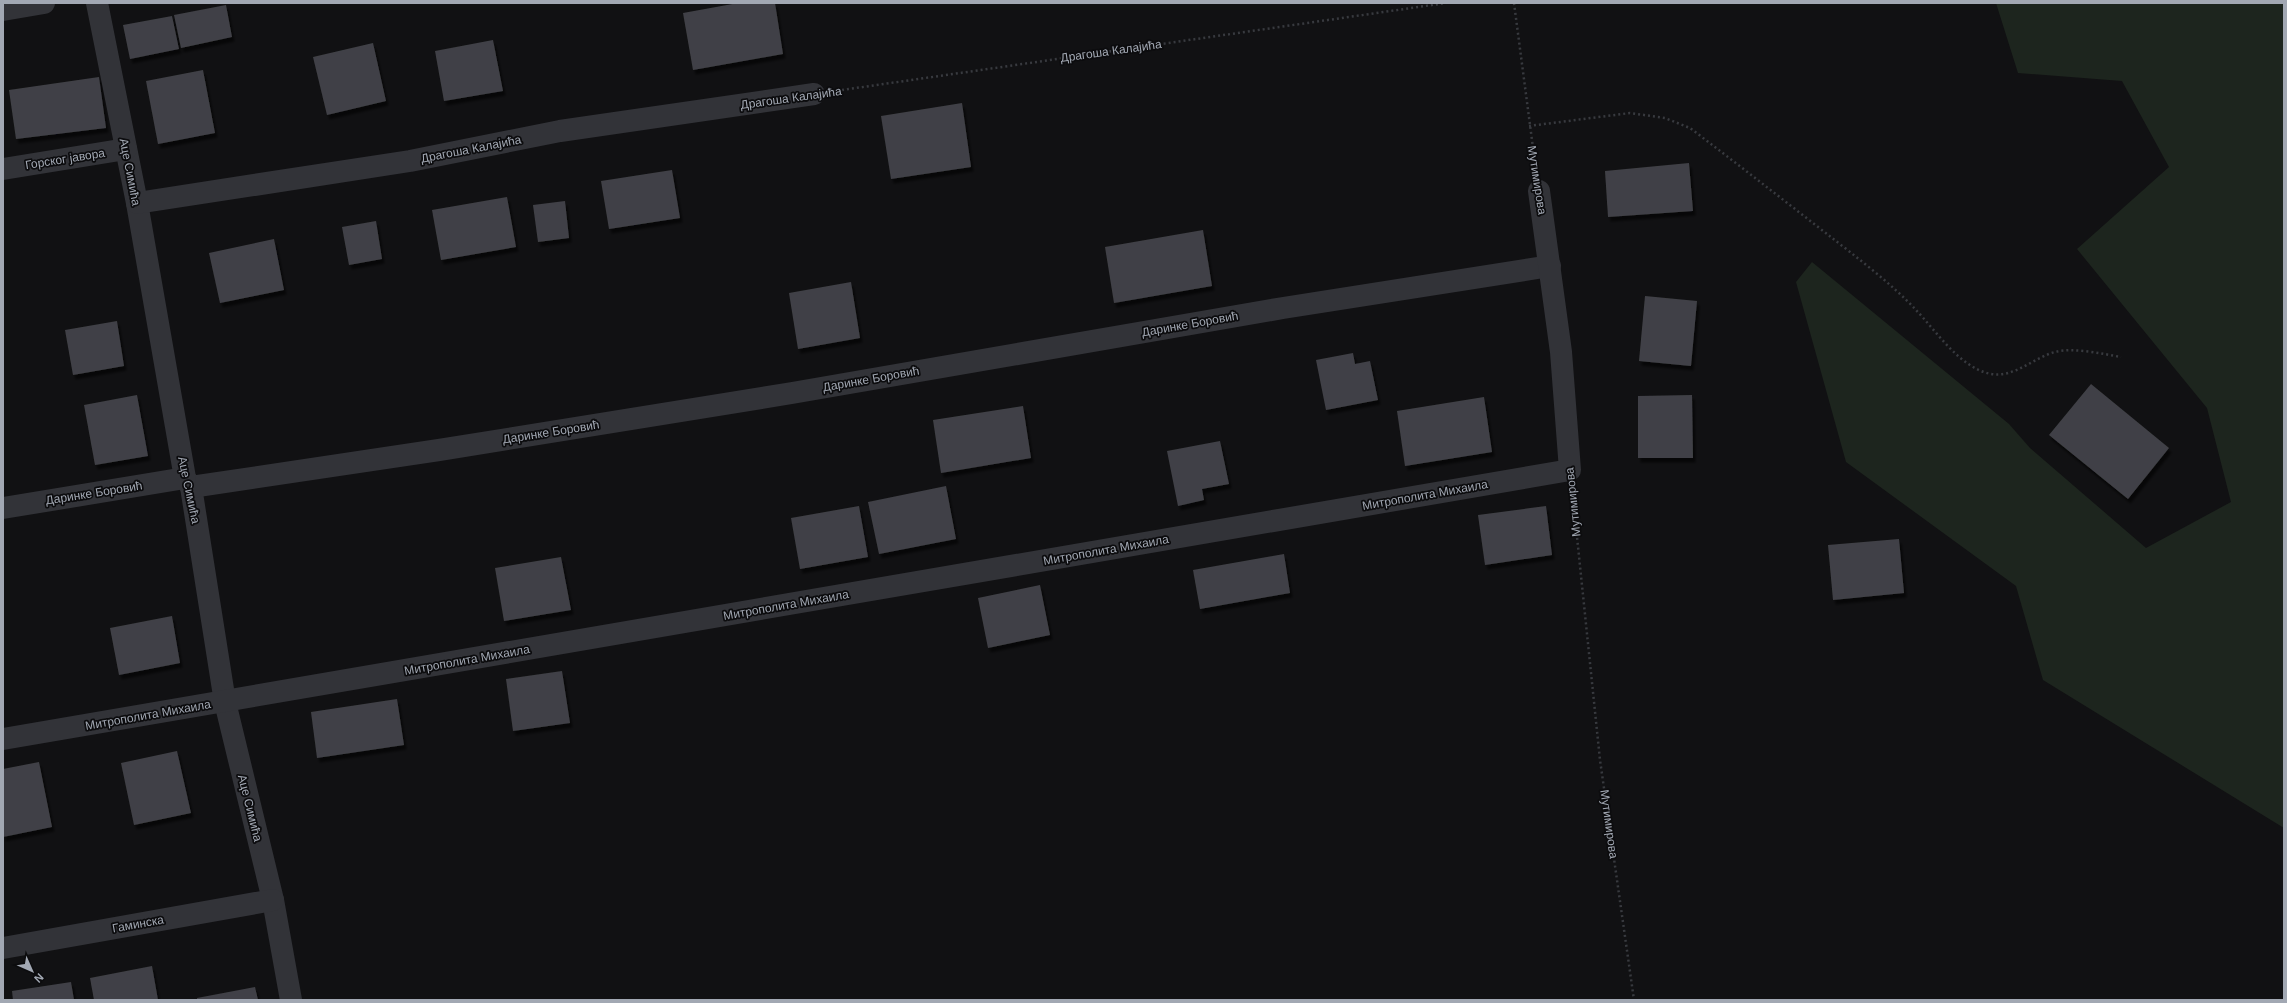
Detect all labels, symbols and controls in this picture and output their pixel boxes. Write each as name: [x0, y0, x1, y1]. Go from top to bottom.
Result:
street label: Драгоша Калајића: [1060, 37, 1163, 65]
street label: Драгоша Калајића: [740, 84, 843, 112]
street label: Драгоша Калајића: [420, 132, 523, 166]
street label: Аце Симића: [117, 137, 143, 207]
street label: Мутимирова: [1525, 145, 1549, 216]
street label: Горског јавора: [24, 146, 106, 172]
street label: Даринке Боровић: [1141, 309, 1239, 339]
street label: Даринке Боровић: [822, 364, 920, 394]
street label: Даринке Боровић: [502, 417, 600, 447]
street label: Аце Симића: [175, 455, 203, 525]
street label: Мутимирова: [1562, 466, 1584, 537]
street label: Митрополита Михаила: [1361, 477, 1489, 513]
street label: Даринке Боровић: [45, 478, 143, 508]
street label: Митрополита Михаила: [1042, 532, 1170, 568]
street label: Митрополита Михаила: [722, 587, 850, 623]
street label: Митрополита Михаила: [403, 642, 531, 678]
street label: Митрополита Михаила: [84, 697, 212, 733]
street label: Аце Симића: [235, 773, 265, 843]
street label: Мутимирова: [1597, 789, 1621, 860]
street label: Гаминска: [111, 913, 165, 935]
north arrow: [12, 951, 52, 991]
text: N: [32, 971, 46, 985]

